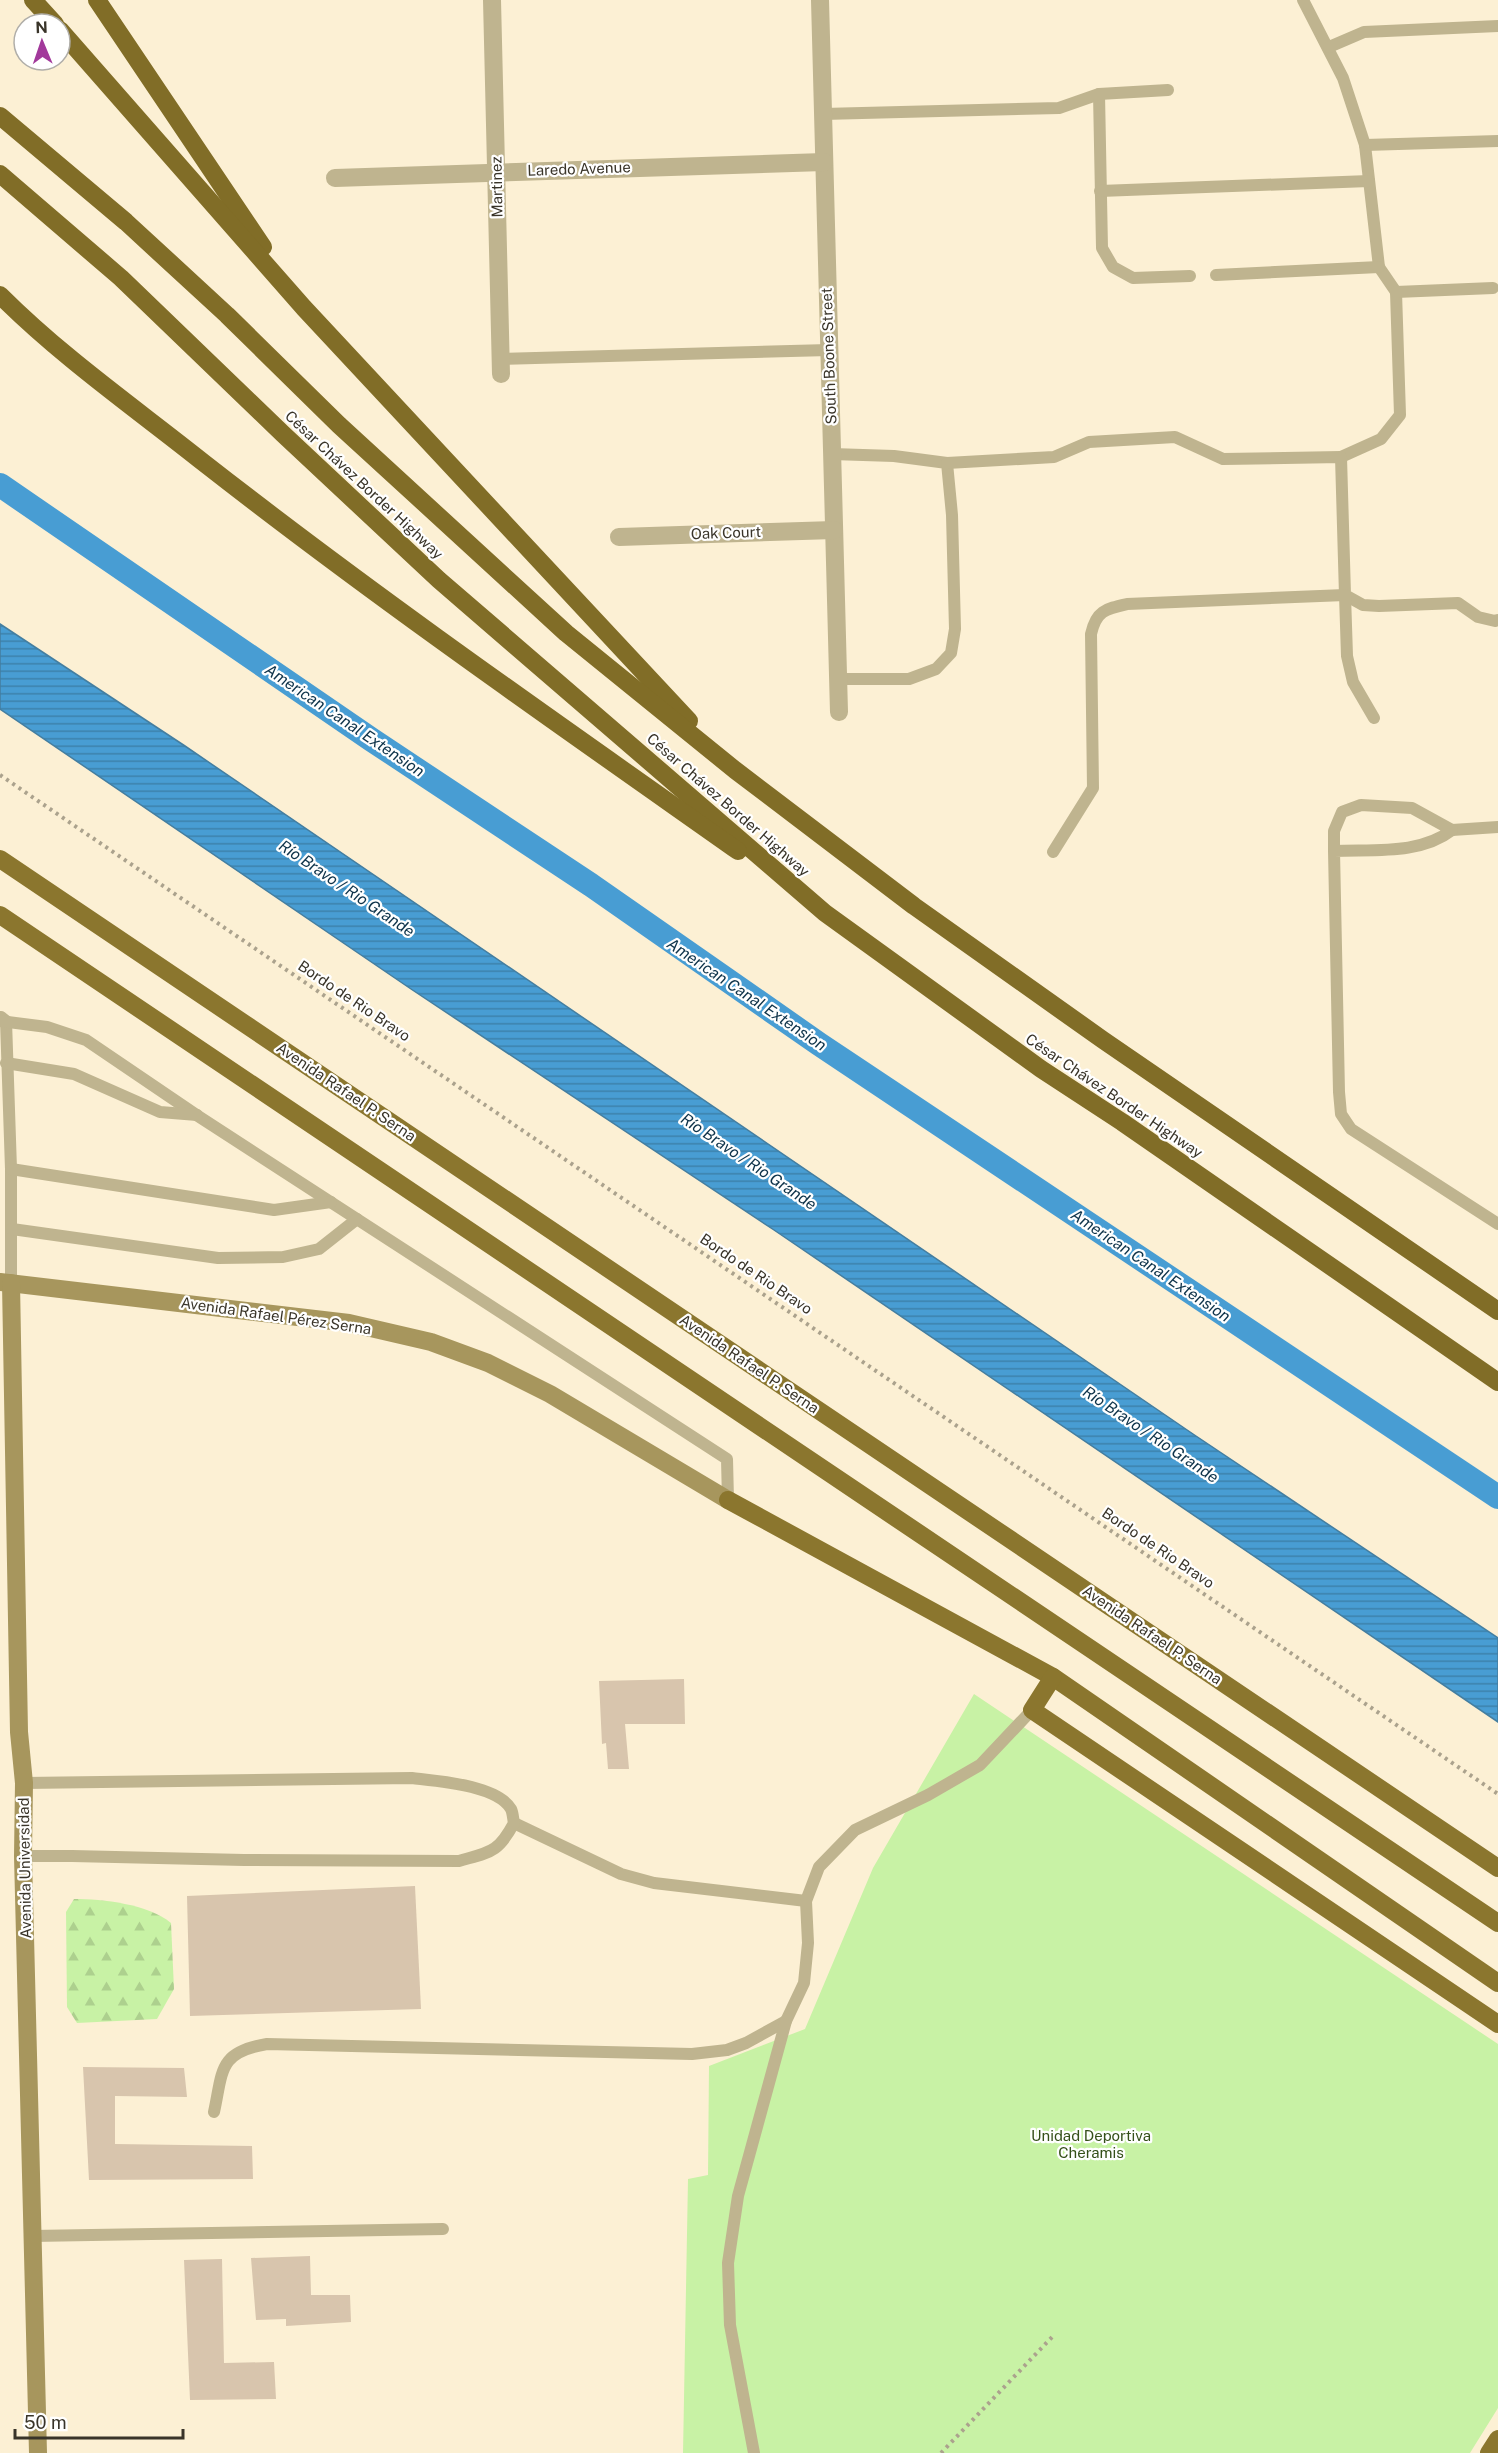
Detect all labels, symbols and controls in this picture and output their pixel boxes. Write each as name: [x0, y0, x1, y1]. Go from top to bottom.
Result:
north arrow: [12, 12, 72, 72]
text: N: [35, 18, 48, 37]
street label: Martinez: [487, 156, 506, 218]
street label: Laredo Avenue: [527, 158, 631, 179]
street label: South Boone Street: [818, 287, 839, 425]
street label: César Chávez Border Highway: [282, 407, 447, 562]
street label: Oak Court: [691, 523, 762, 542]
water label: American Canal Extension: [262, 660, 428, 781]
street label: César Chávez Border Highway: [644, 729, 813, 880]
water label: Río Bravo / Rio Grande: [275, 836, 418, 941]
water label: American Canal Extension: [664, 934, 830, 1055]
street label: Bordo de Rio Bravo: [295, 957, 414, 1044]
street label: César Chávez Border Highway: [1023, 1030, 1206, 1161]
street label: Avenida Rafael P. Serna: [273, 1039, 419, 1145]
water label: Río Bravo / Rio Grande: [677, 1109, 820, 1214]
water label: American Canal Extension: [1068, 1205, 1234, 1326]
street label: Bordo de Rio Bravo: [697, 1230, 816, 1317]
street label: Avenida Rafael Pérez Serna: [180, 1294, 372, 1337]
street label: Avenida Rafael P. Serna: [676, 1311, 822, 1417]
water label: Río Bravo / Rio Grande: [1079, 1382, 1222, 1487]
street label: Bordo de Rio Bravo: [1099, 1504, 1218, 1591]
street label: Avenida Rafael P. Serna: [1079, 1582, 1225, 1688]
street label: Avenida Universidad: [15, 1797, 34, 1939]
park label: Unidad Deportiva Cheramis: [1031, 2127, 1151, 2161]
scale bar: [15, 2402, 183, 2440]
text: 50 m: [24, 2412, 67, 2433]

